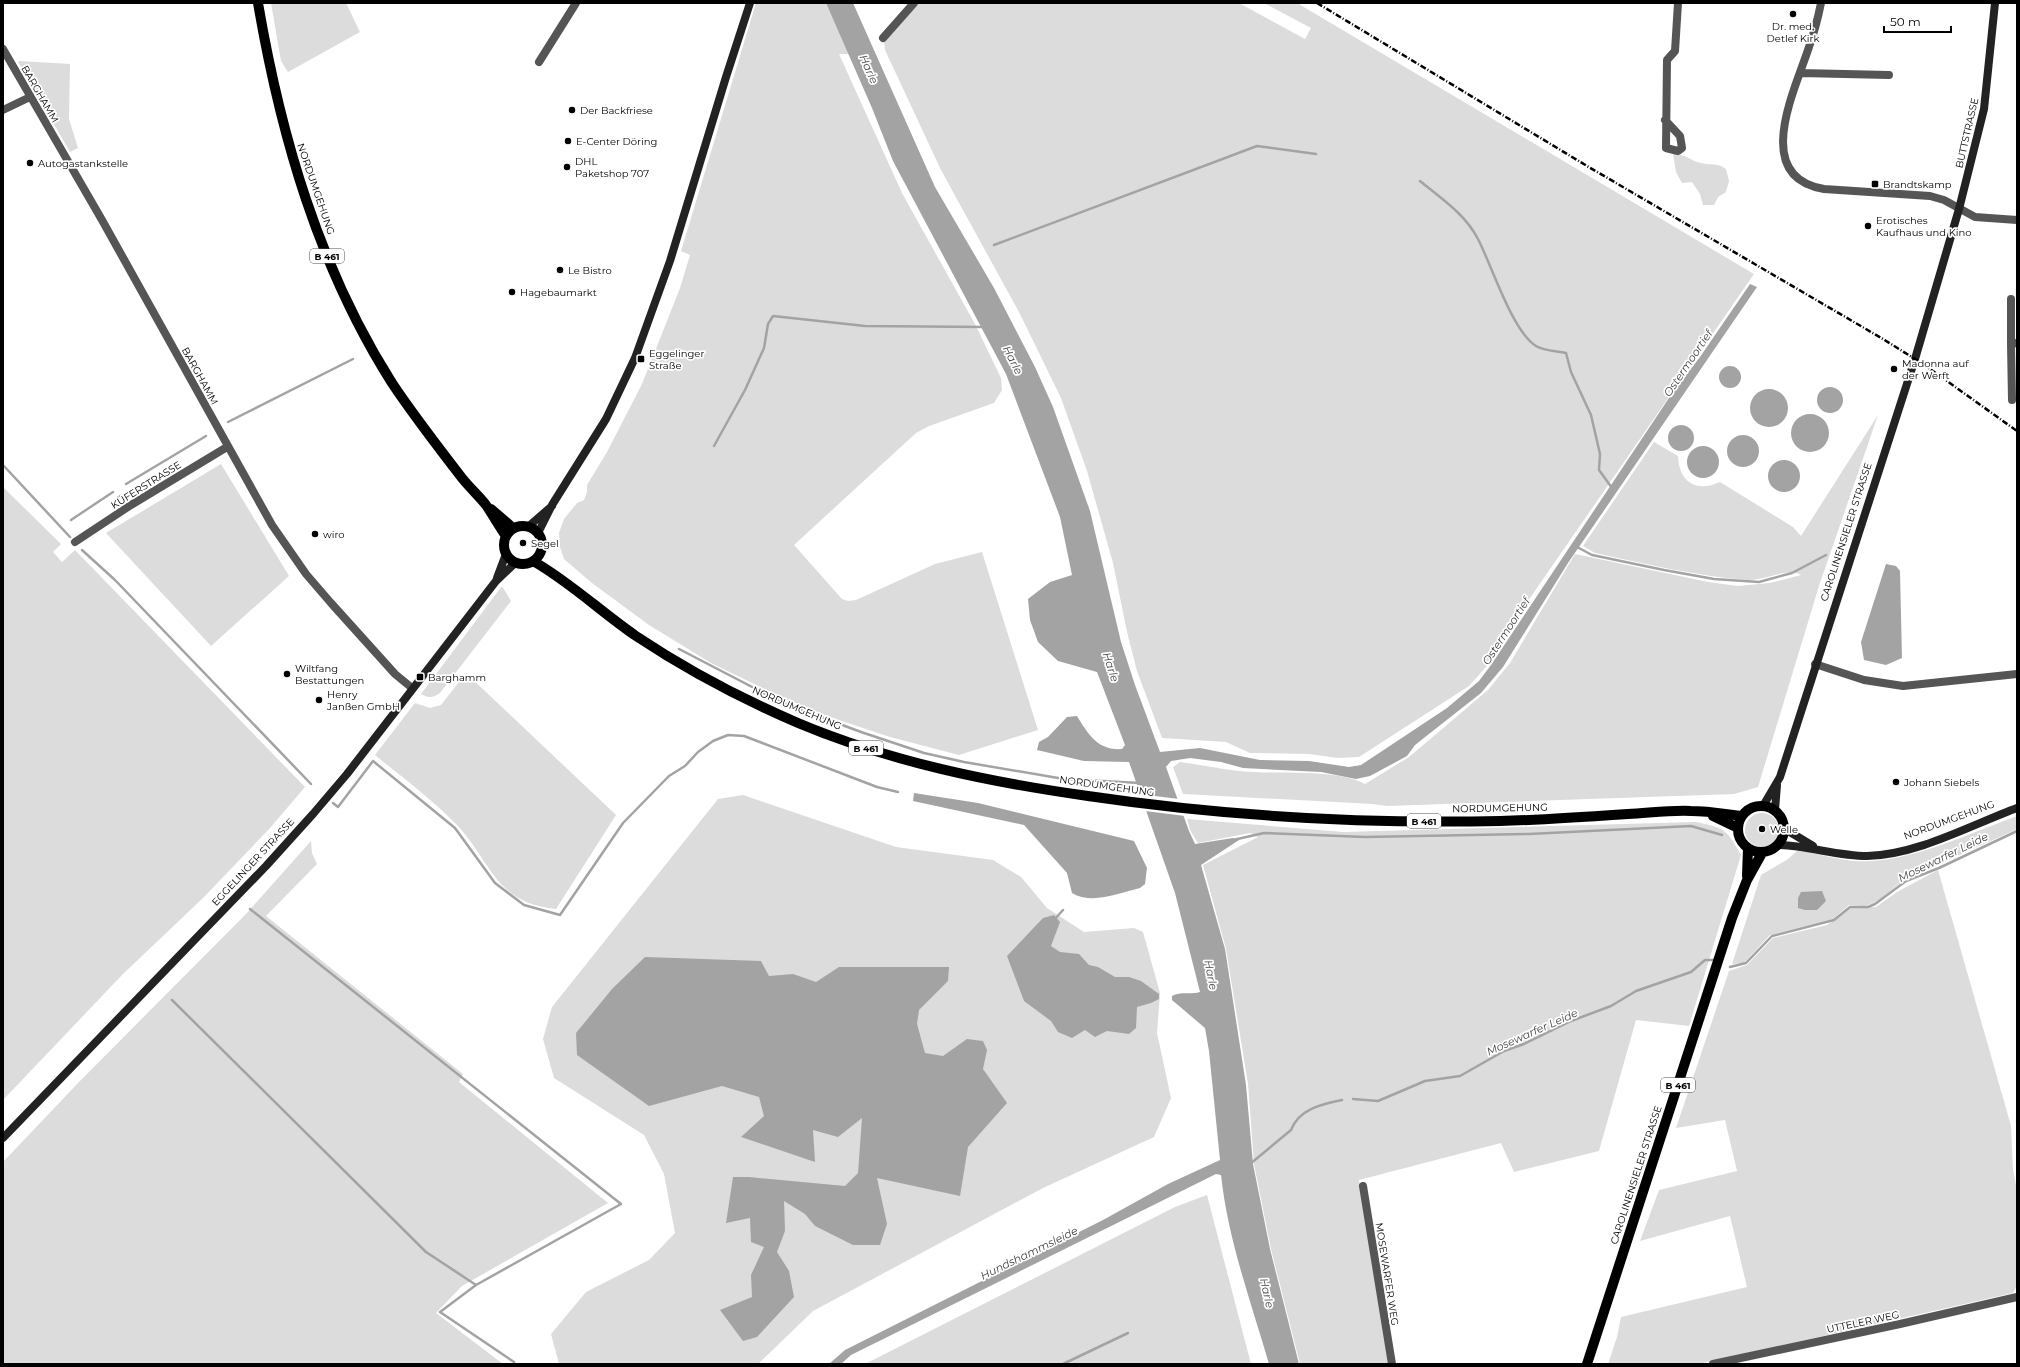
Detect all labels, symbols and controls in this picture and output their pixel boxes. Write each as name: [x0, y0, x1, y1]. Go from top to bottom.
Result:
scale bar: [1884, 8, 1951, 34]
marker: Dr. med. Detlef Kirk: [1788, 9, 1798, 19]
text: 50 m: [1890, 14, 1921, 29]
place label: Dr. med. Detlef Kirk: [1767, 20, 1819, 45]
water label: Harle: [856, 52, 882, 86]
street label: BARGHAMM: [18, 63, 62, 125]
street label: BUTTSTRASSE: [1953, 96, 1981, 170]
place label: Der Backfriese: [580, 104, 653, 117]
marker: Der Backfriese: [567, 105, 577, 115]
place label: E-Center Döring: [576, 135, 657, 148]
marker: E-Center Döring: [563, 136, 573, 146]
street label: NORDUMGEHUNG: [294, 142, 338, 236]
place label: DHL Paketshop 707: [575, 155, 649, 180]
place label: Autogastankstelle: [38, 157, 128, 170]
marker: Autogastankstelle: [25, 158, 35, 168]
marker: DHL Paketshop 707: [562, 162, 572, 172]
place label: Brandtskamp: [1883, 178, 1952, 191]
marker: Brandtskamp: [1870, 179, 1880, 189]
place label: Erotisches Kaufhaus und Kino: [1876, 214, 1972, 239]
marker: Erotisches Kaufhaus und Kino: [1863, 221, 1873, 231]
road number: B 461: [310, 249, 344, 263]
place label: Le Bistro: [568, 264, 612, 277]
marker: Le Bistro: [555, 265, 565, 275]
place label: Hagebaumarkt: [520, 286, 597, 299]
marker: Hagebaumarkt: [507, 287, 517, 297]
water label: Ostermoortief: [1660, 325, 1717, 399]
water label: Harle: [1000, 343, 1026, 377]
street label: BARGHAMM: [179, 345, 221, 407]
place label: Eggelinger Straße: [649, 347, 704, 372]
marker: Eggelinger Straße: [636, 354, 646, 364]
place label: Madonna auf der Werft: [1902, 357, 1969, 382]
marker: Madonna auf der Werft: [1889, 364, 1899, 374]
street label: KÜFERSTRASSE: [108, 458, 184, 512]
street label: CAROLINENSIELER STRASSE: [1817, 461, 1875, 603]
place label: wiro: [323, 528, 345, 541]
marker: wiro: [310, 529, 320, 539]
place label: Segel: [531, 537, 559, 550]
marker: Segel: [518, 538, 528, 548]
water label: Ostermoortief: [1479, 593, 1534, 667]
water label: Harle: [1100, 650, 1122, 684]
place label: Wiltfang Bestattungen: [295, 662, 364, 687]
marker: Wiltfang Bestattungen: [282, 669, 292, 679]
place label: Barghamm: [428, 671, 486, 684]
marker: Barghamm: [415, 672, 425, 682]
street label: NORDUMGEHUNG: [750, 683, 844, 733]
place label: Henry Janßen GmbH: [326, 688, 400, 713]
marker: Henry Janßen GmbH: [314, 695, 324, 705]
road number: B 461: [849, 741, 883, 755]
street label: NORDUMGEHUNG: [1059, 773, 1155, 799]
place label: Johann Siebels: [1903, 776, 1979, 789]
marker: Johann Siebels: [1891, 777, 1901, 787]
street label: NORDUMGEHUNG: [1902, 798, 1996, 842]
street label: NORDUMGEHUNG: [1452, 801, 1548, 815]
road number: B 461: [1407, 814, 1441, 828]
street label: EGGELINGER STRASSE: [209, 815, 297, 909]
place label: Welle: [1770, 823, 1798, 836]
marker: Welle: [1757, 824, 1767, 834]
water label: Mosewarfer Leide: [1896, 829, 1991, 885]
water label: Harle: [1201, 959, 1221, 992]
water label: Mosewarfer Leide: [1484, 1005, 1580, 1058]
road number: B 461: [1661, 1078, 1695, 1092]
street label: CAROLINENSIELER STRASSE: [1607, 1104, 1665, 1246]
street label: MOSEWARFER WEG: [1372, 1222, 1402, 1326]
water label: Hundshammsleide: [978, 1223, 1080, 1283]
water label: Harle: [1257, 1277, 1277, 1310]
street label: UTTELER WEG: [1826, 1308, 1900, 1336]

